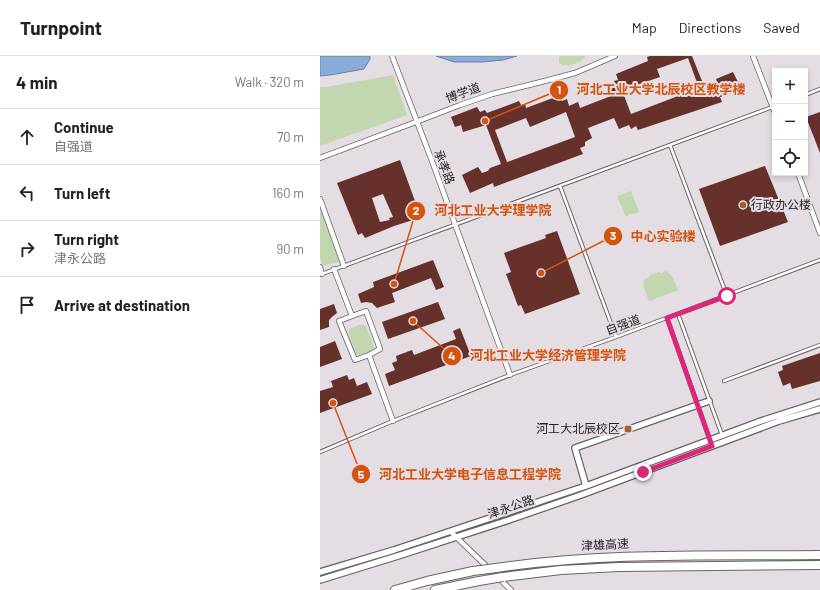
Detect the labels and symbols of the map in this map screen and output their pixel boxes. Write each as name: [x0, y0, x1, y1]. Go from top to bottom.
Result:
callout: 河北工业大学北辰校区教学楼: [549, 77, 754, 102]
street label: 博学道: [443, 79, 482, 105]
text: 河北工业大学北辰校区教学楼: [576, 81, 746, 97]
text: 1: [557, 82, 561, 96]
street label: 承孝路: [432, 147, 458, 186]
place label: 行政办公楼: [751, 197, 811, 211]
callout: 河北工业大学理学院: [406, 198, 559, 223]
marker: 行政办公楼: [738, 200, 748, 210]
text: 河北工业大学理学院: [434, 202, 552, 218]
text: 2: [413, 203, 420, 217]
callout: 中心实验楼: [603, 224, 704, 249]
text: 3: [610, 228, 616, 242]
text: 中心实验楼: [630, 228, 696, 244]
route start: [718, 287, 736, 305]
street label: 自强道: [603, 311, 642, 337]
callout: 河北工业大学经济管理学院: [442, 343, 634, 368]
text: 河北工业大学经济管理学院: [470, 347, 626, 363]
text: 4: [448, 348, 456, 362]
place label: 河工大北辰校区: [536, 421, 620, 435]
marker: 河工大北辰校区: [623, 424, 633, 434]
callout: 河北工业大学电子信息工程学院: [351, 462, 569, 487]
route end: [634, 463, 652, 481]
text: 河北工业大学电子信息工程学院: [379, 466, 561, 482]
text: 5: [358, 467, 365, 481]
street label: 津永公路: [486, 492, 536, 520]
street label: 津雄高速: [581, 536, 629, 552]

